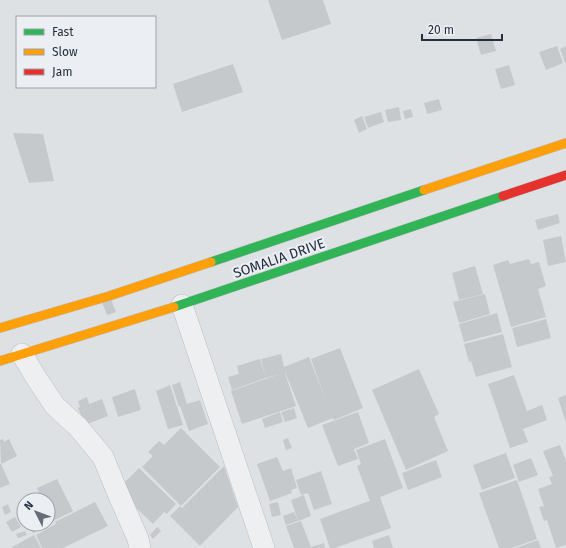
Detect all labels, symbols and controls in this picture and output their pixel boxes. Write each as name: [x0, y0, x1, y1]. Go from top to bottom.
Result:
legend: [16, 16, 156, 88]
scale bar: [422, 16, 502, 42]
text: 20 m: [428, 23, 454, 37]
text: Fast: [52, 25, 74, 39]
text: Slow: [52, 45, 78, 59]
text: Jam: [52, 65, 72, 79]
street label: SOMALIA DRIVE: [231, 235, 327, 282]
north arrow: [16, 492, 56, 532]
text: N: [22, 499, 36, 513]

